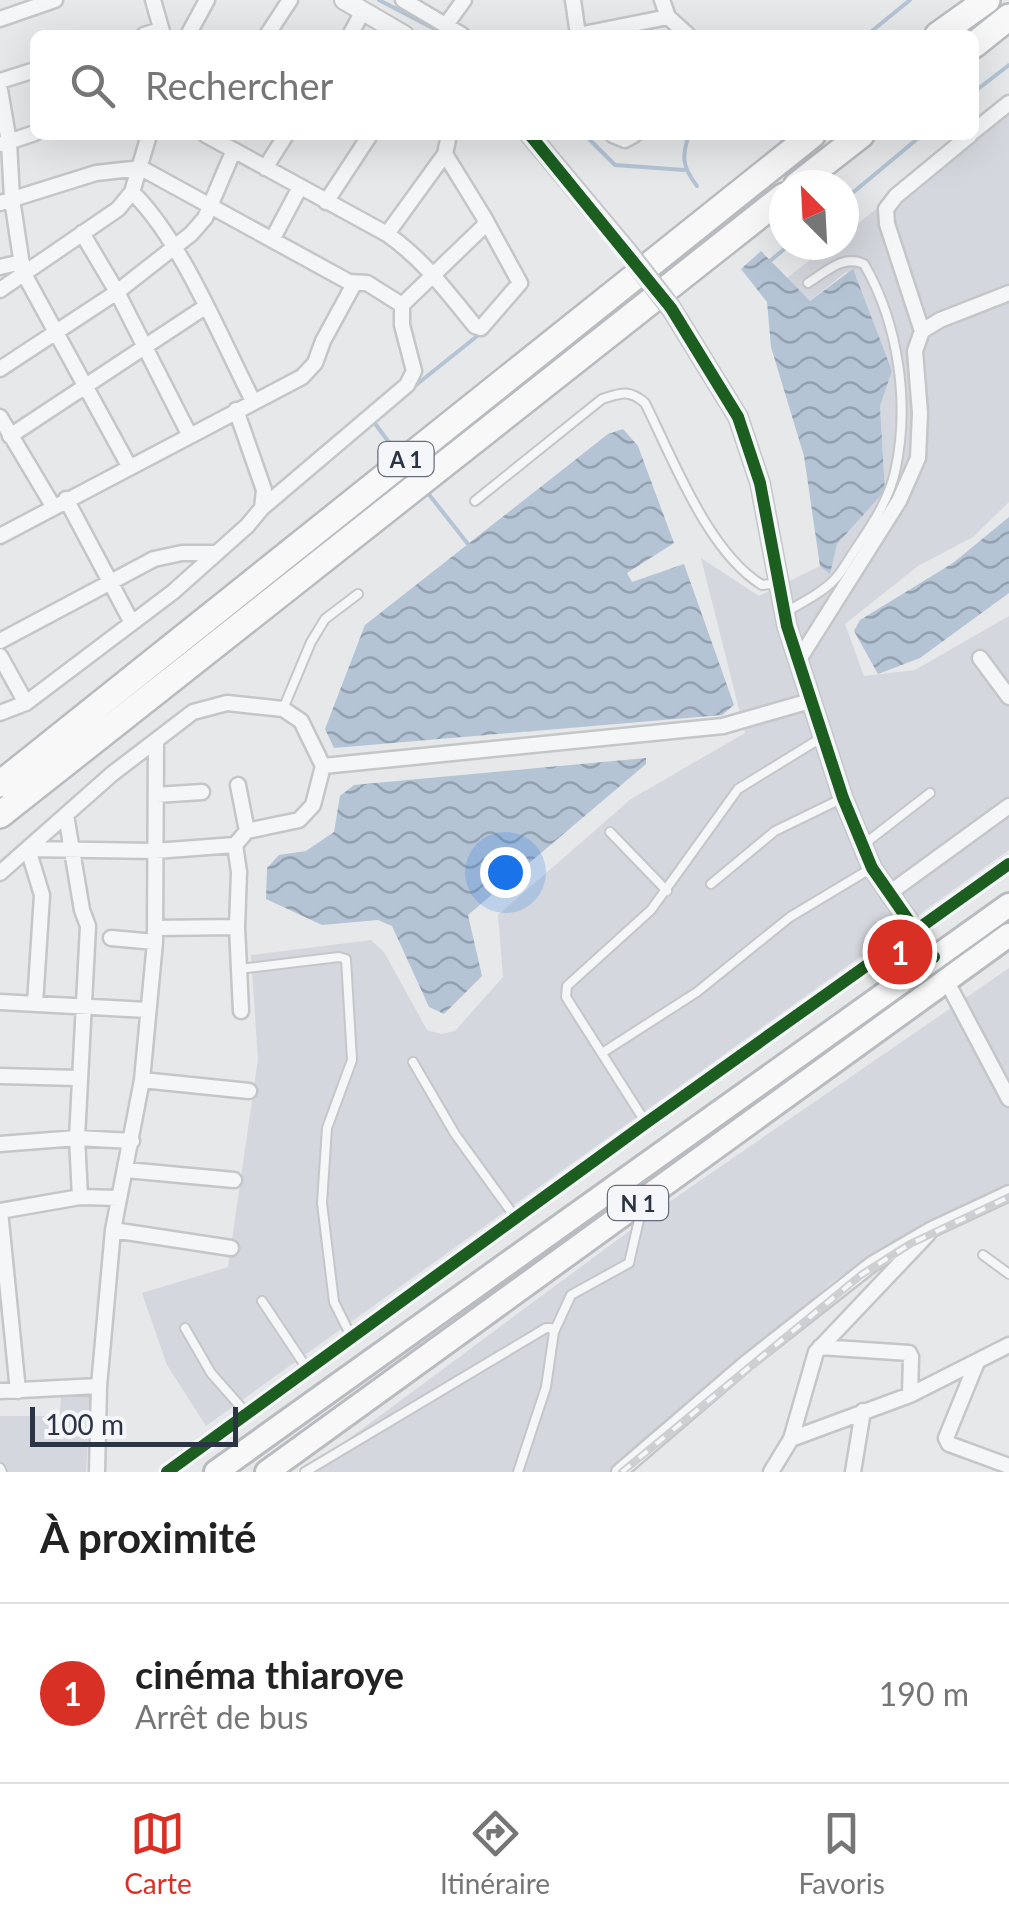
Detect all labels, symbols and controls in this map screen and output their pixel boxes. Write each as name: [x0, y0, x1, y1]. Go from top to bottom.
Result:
search box: [30, 30, 979, 140]
icon: search: [65, 58, 120, 113]
text: Rechercher: [145, 62, 333, 108]
north arrow: [769, 170, 859, 260]
road number: A 1: [378, 442, 434, 476]
your location: [480, 847, 531, 898]
pin: 1: [868, 914, 932, 990]
road number: N 1: [608, 1186, 668, 1220]
scale bar: [30, 1402, 238, 1446]
text: 100 m: [45, 1407, 124, 1441]
text: À proximité: [40, 1512, 256, 1562]
text: cinéma thiaroye: [135, 1651, 404, 1697]
text: 1: [63, 1674, 82, 1713]
text: 190 m: [879, 1674, 969, 1713]
text: Arrêt de bus: [135, 1697, 308, 1736]
tab: Carte: [124, 1806, 192, 1900]
tab: Itinéraire: [440, 1806, 550, 1900]
tab: Favoris: [798, 1806, 885, 1900]

